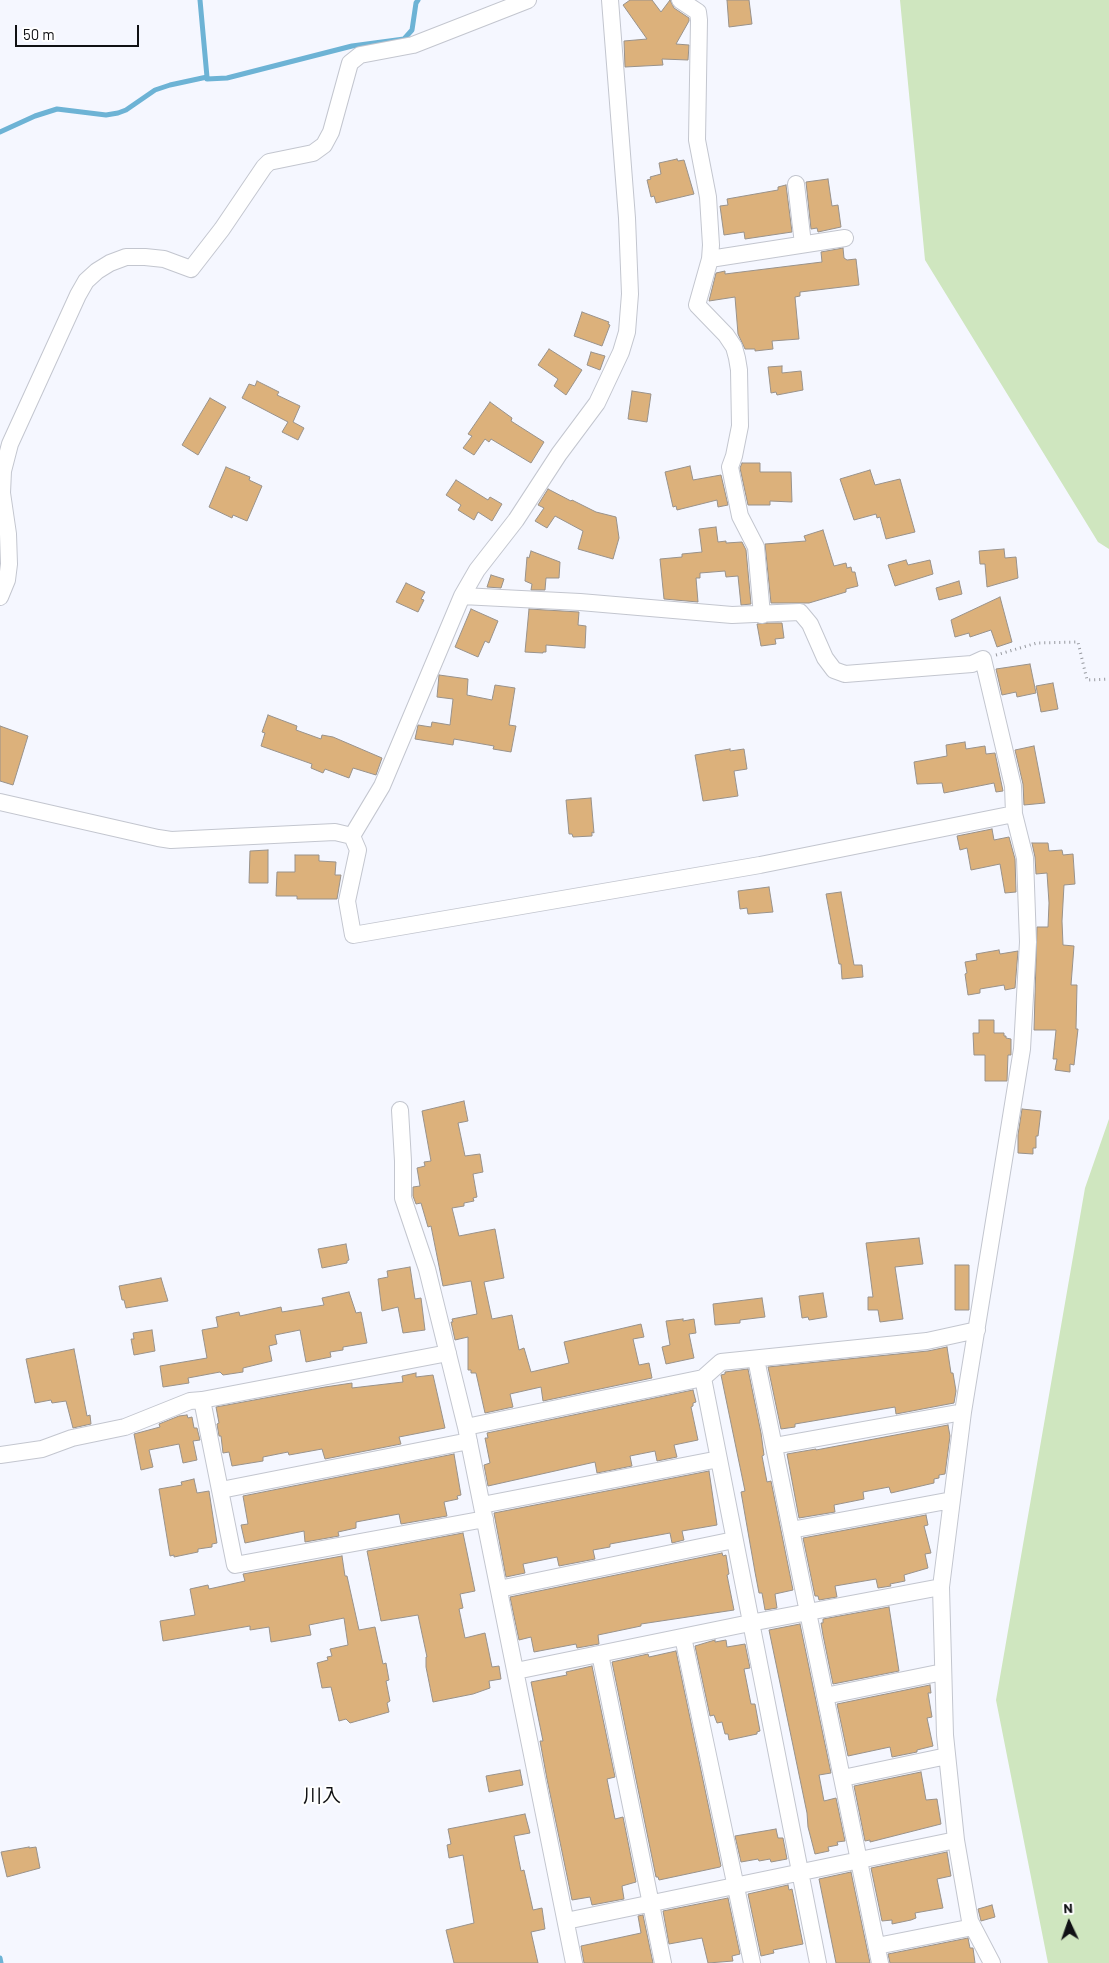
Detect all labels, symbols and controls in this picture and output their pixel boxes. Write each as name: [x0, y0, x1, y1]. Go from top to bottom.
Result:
scale bar: [18, 15, 141, 47]
text: 50 m: [23, 25, 55, 43]
district label: 川入: [303, 1785, 341, 1807]
north arrow: [1044, 1898, 1094, 1948]
text: N: [1063, 1899, 1073, 1916]

